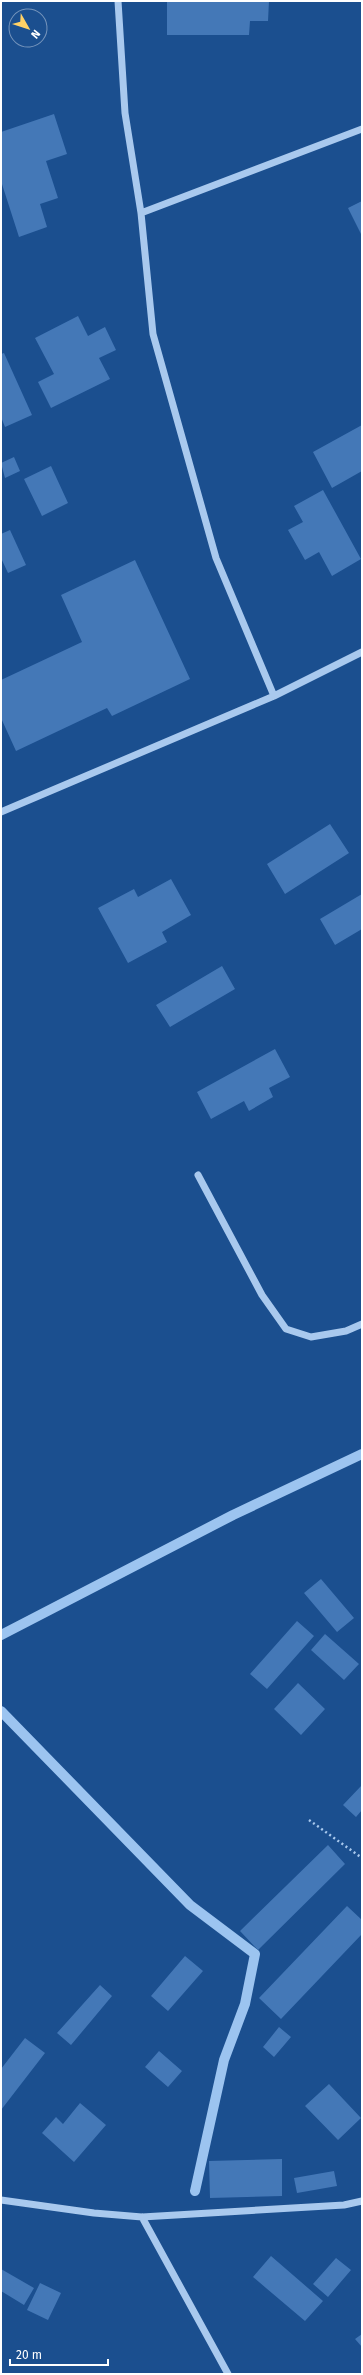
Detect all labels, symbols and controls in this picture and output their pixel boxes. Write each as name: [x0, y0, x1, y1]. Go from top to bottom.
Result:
north arrow: [8, 8, 48, 48]
text: N: [28, 27, 43, 41]
scale bar: [10, 2341, 108, 2367]
text: 20 m: [16, 2348, 42, 2362]

